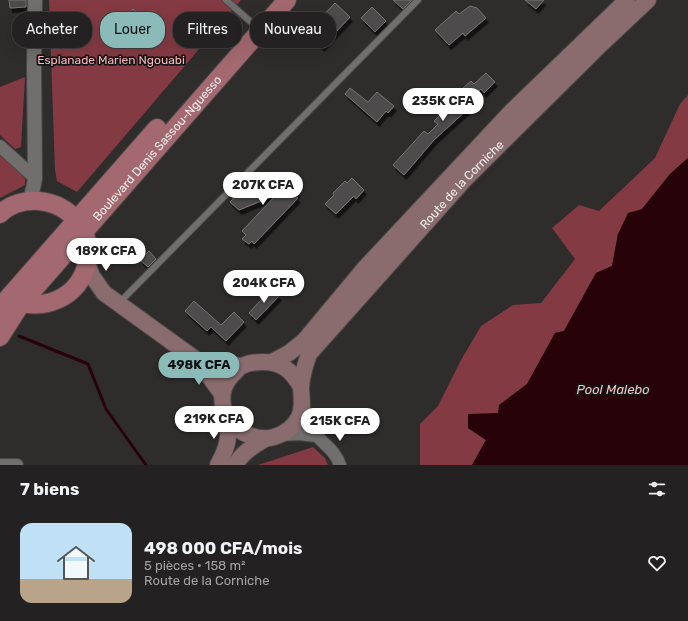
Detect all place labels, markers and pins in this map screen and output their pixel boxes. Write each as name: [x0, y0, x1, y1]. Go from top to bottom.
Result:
pin: 235K CFA: [402, 88, 484, 122]
pin: 207K CFA: [222, 172, 304, 206]
pin: 189K CFA: [65, 238, 147, 272]
pin: 204K CFA: [223, 270, 305, 304]
pin: 498K CFA: [158, 352, 240, 386]
pin: 219K CFA: [173, 406, 255, 440]
pin: 215K CFA: [299, 408, 381, 442]

